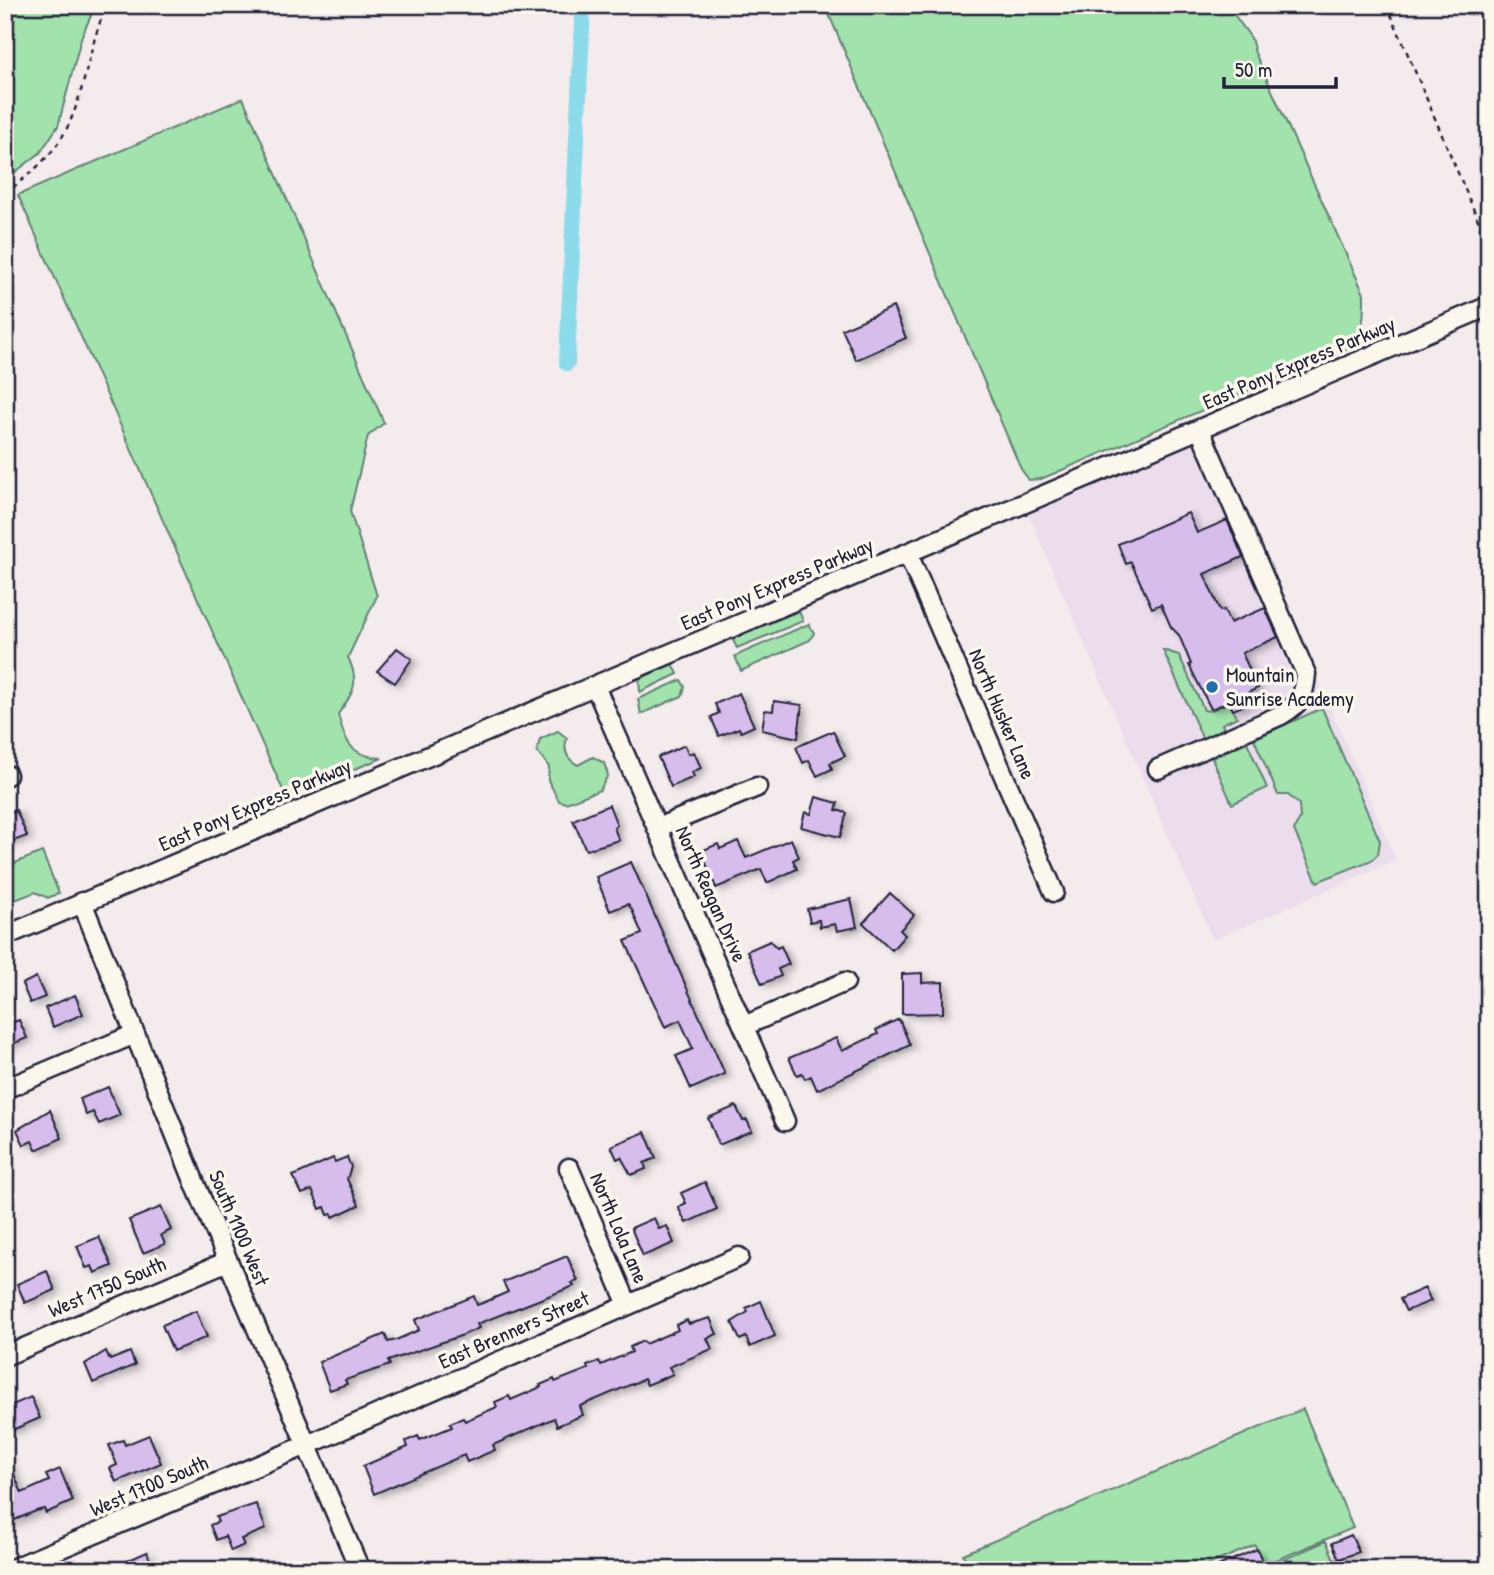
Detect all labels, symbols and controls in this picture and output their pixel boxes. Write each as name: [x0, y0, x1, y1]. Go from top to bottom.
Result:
scale bar: [1224, 46, 1336, 90]
text: 50 m: [1235, 55, 1272, 84]
street label: East Pony Express Parkway: [1198, 309, 1400, 416]
street label: East Pony Express Parkway: [676, 530, 878, 637]
street label: North Husker Lane: [962, 644, 1043, 783]
place label: Mountain Sunrise Academy: [1226, 660, 1354, 713]
marker: Mountain Sunrise Academy: [1204, 679, 1220, 695]
street label: East Pony Express Parkway: [154, 751, 356, 858]
street label: North Reagan Drive: [668, 821, 754, 966]
street label: South 1100 West: [202, 1166, 277, 1291]
street label: North Lola Lane: [583, 1168, 656, 1288]
street label: West 1750 South: [44, 1249, 170, 1324]
street label: East Brenners Street: [434, 1283, 594, 1376]
street label: West 1700 South: [85, 1448, 212, 1523]

